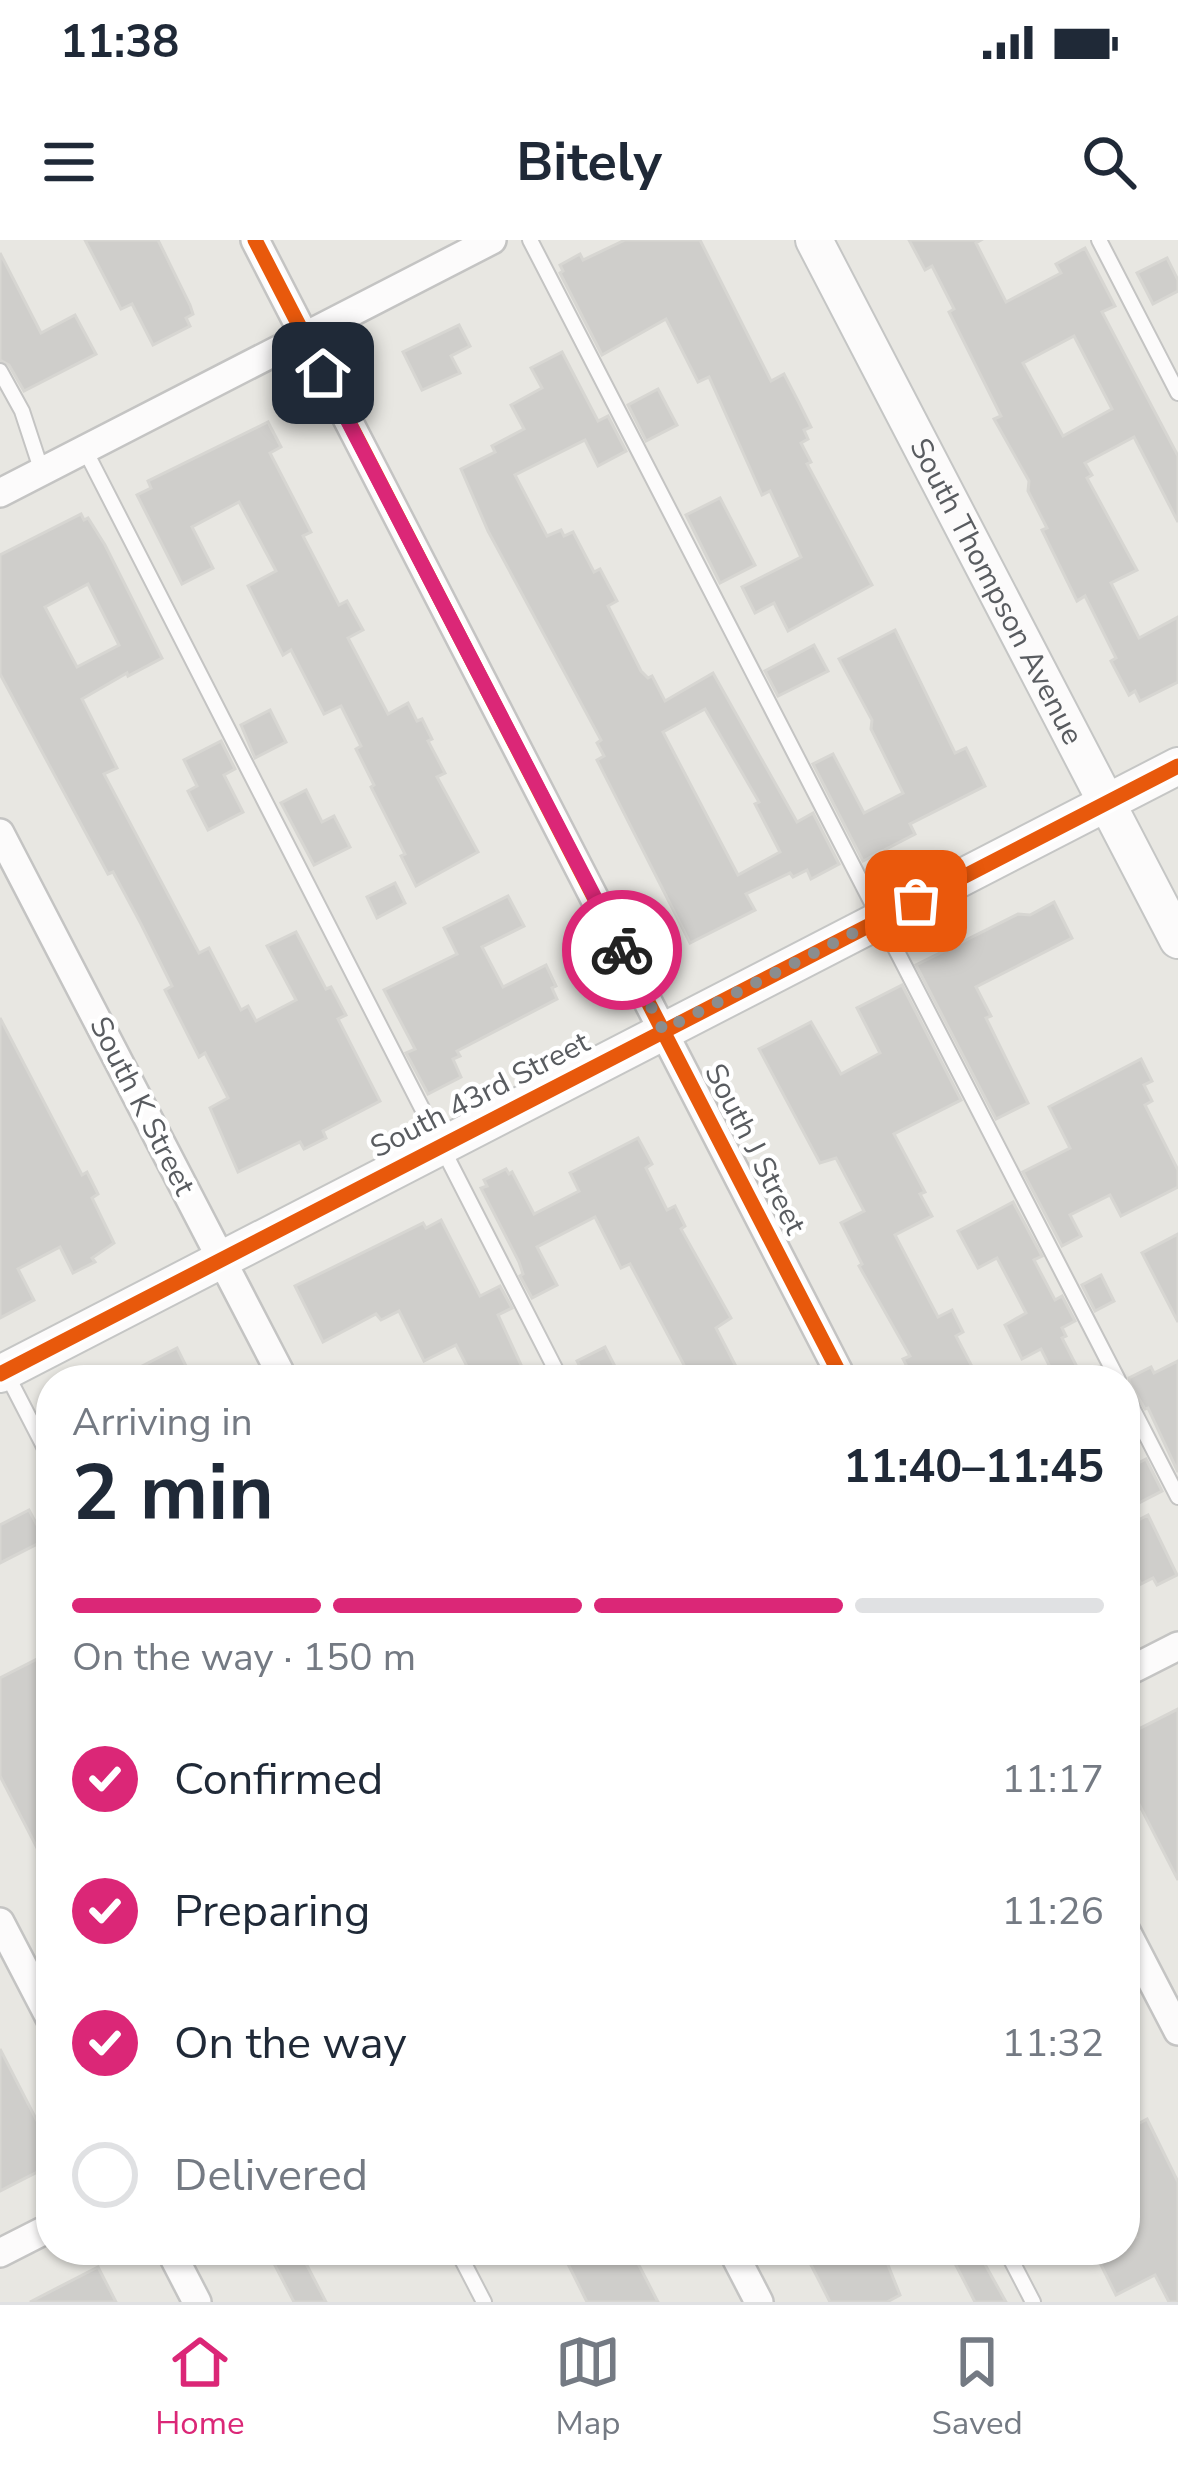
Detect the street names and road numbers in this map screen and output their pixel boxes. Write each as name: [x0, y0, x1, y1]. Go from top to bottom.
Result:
street label: South Thompson Avenue: [900, 431, 1093, 752]
street label: South K Street: [79, 1010, 205, 1203]
street label: South 43rd Street: [363, 1022, 597, 1168]
street label: South J Street: [694, 1057, 816, 1242]

